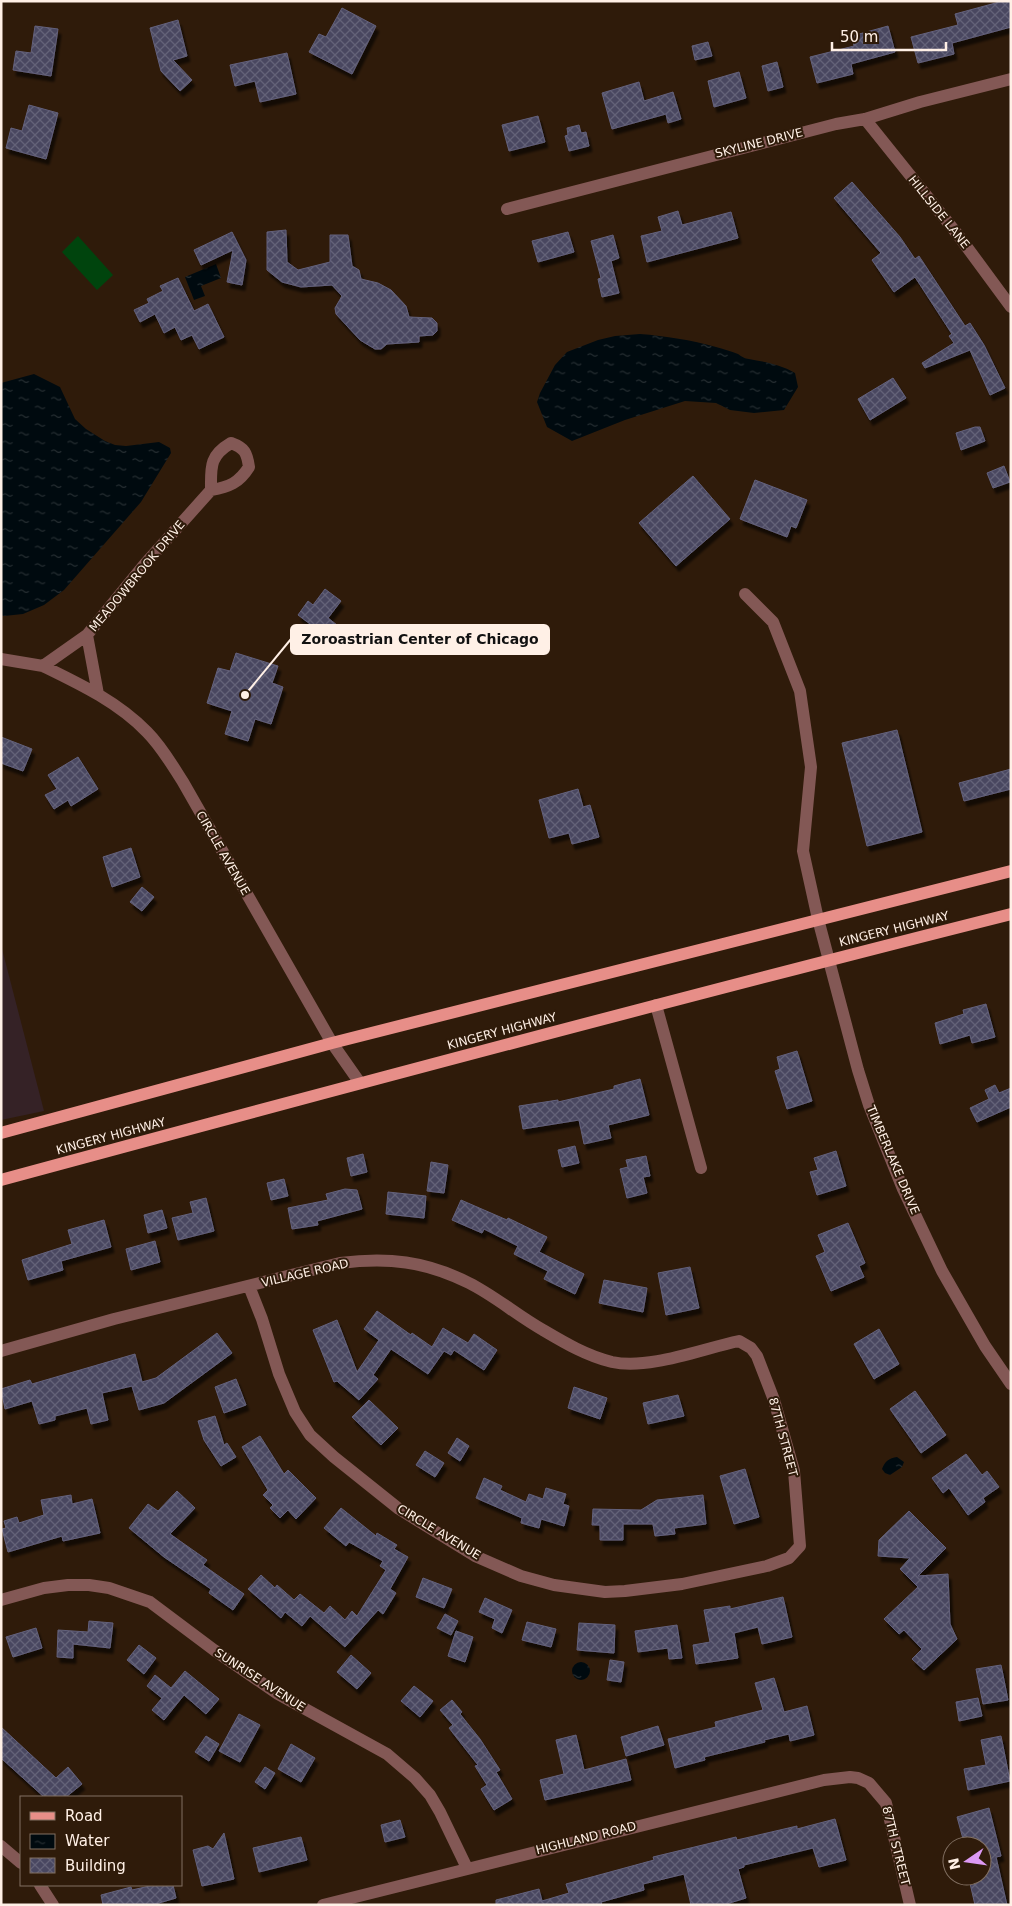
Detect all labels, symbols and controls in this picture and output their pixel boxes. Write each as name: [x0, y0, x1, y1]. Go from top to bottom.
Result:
scale bar: [832, 20, 946, 52]
text: 50 m: [840, 28, 878, 46]
street label: SKYLINE DRIVE: [714, 125, 804, 161]
street label: HILLSIDE LANE: [905, 173, 973, 251]
street label: MEADOWBROOK DRIVE: [86, 518, 188, 634]
callout: Zoroastrian Center of Chicago: [291, 625, 549, 654]
text: Zoroastrian Center of Chicago: [301, 631, 539, 647]
street label: CIRCLE AVENUE: [193, 808, 253, 898]
street label: KINGERY HIGHWAY: [838, 908, 951, 949]
street label: KINGERY HIGHWAY: [446, 1009, 559, 1052]
street label: TIMBERLAKE DRIVE: [863, 1103, 922, 1216]
street label: KINGERY HIGHWAY: [55, 1114, 168, 1157]
street label: VILLAGE ROAD: [260, 1256, 350, 1290]
street label: 87TH STREET: [766, 1396, 800, 1479]
street label: CIRCLE AVENUE: [395, 1502, 483, 1562]
street label: SUNRISE AVENUE: [212, 1646, 308, 1714]
legend: [20, 1796, 182, 1886]
street label: 87TH STREET: [879, 1805, 913, 1888]
text: Road: [65, 1807, 103, 1825]
street label: HIGHLAND ROAD: [534, 1819, 638, 1857]
text: Water: [65, 1832, 110, 1850]
north arrow: [942, 1836, 992, 1886]
text: N: [945, 1856, 963, 1871]
text: Building: [65, 1857, 126, 1875]

